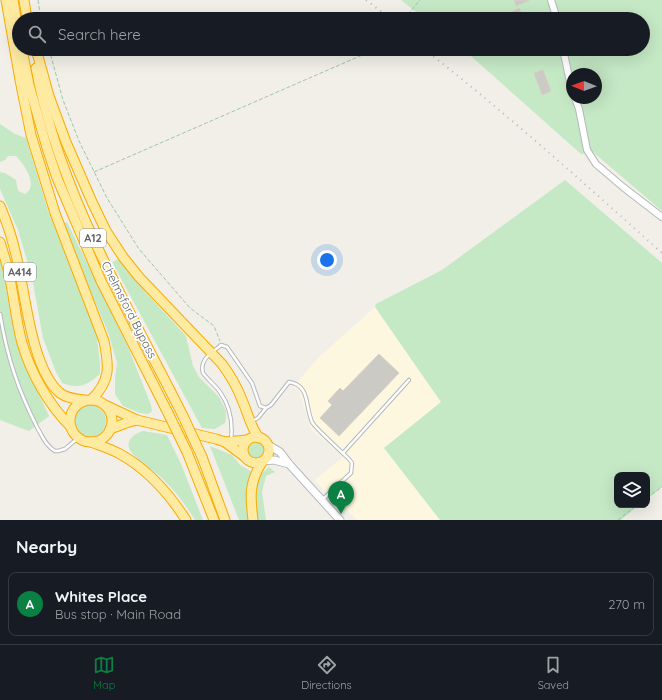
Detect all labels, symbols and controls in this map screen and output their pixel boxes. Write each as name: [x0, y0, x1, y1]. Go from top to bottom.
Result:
search box: [12, 12, 650, 56]
icon: search: [26, 23, 48, 45]
text: Search here: [58, 25, 141, 44]
north arrow: [566, 68, 602, 104]
road number: A12: [80, 229, 106, 247]
your location: [317, 250, 337, 270]
street label: Chelmsford Bypass: [98, 259, 161, 361]
road number: A414: [4, 263, 36, 281]
map controls: [614, 472, 650, 508]
button: layers: [614, 472, 650, 508]
pin: A: [328, 481, 354, 514]
text: Nearby: [16, 536, 77, 557]
text: Whites Place: [55, 587, 147, 606]
text: A: [26, 596, 34, 612]
text: 270 m: [608, 596, 645, 612]
text: Bus stop · Main Road: [55, 606, 181, 622]
tab: Map: [93, 654, 115, 692]
tab: Directions: [301, 654, 352, 692]
tab: Saved: [538, 654, 569, 692]

